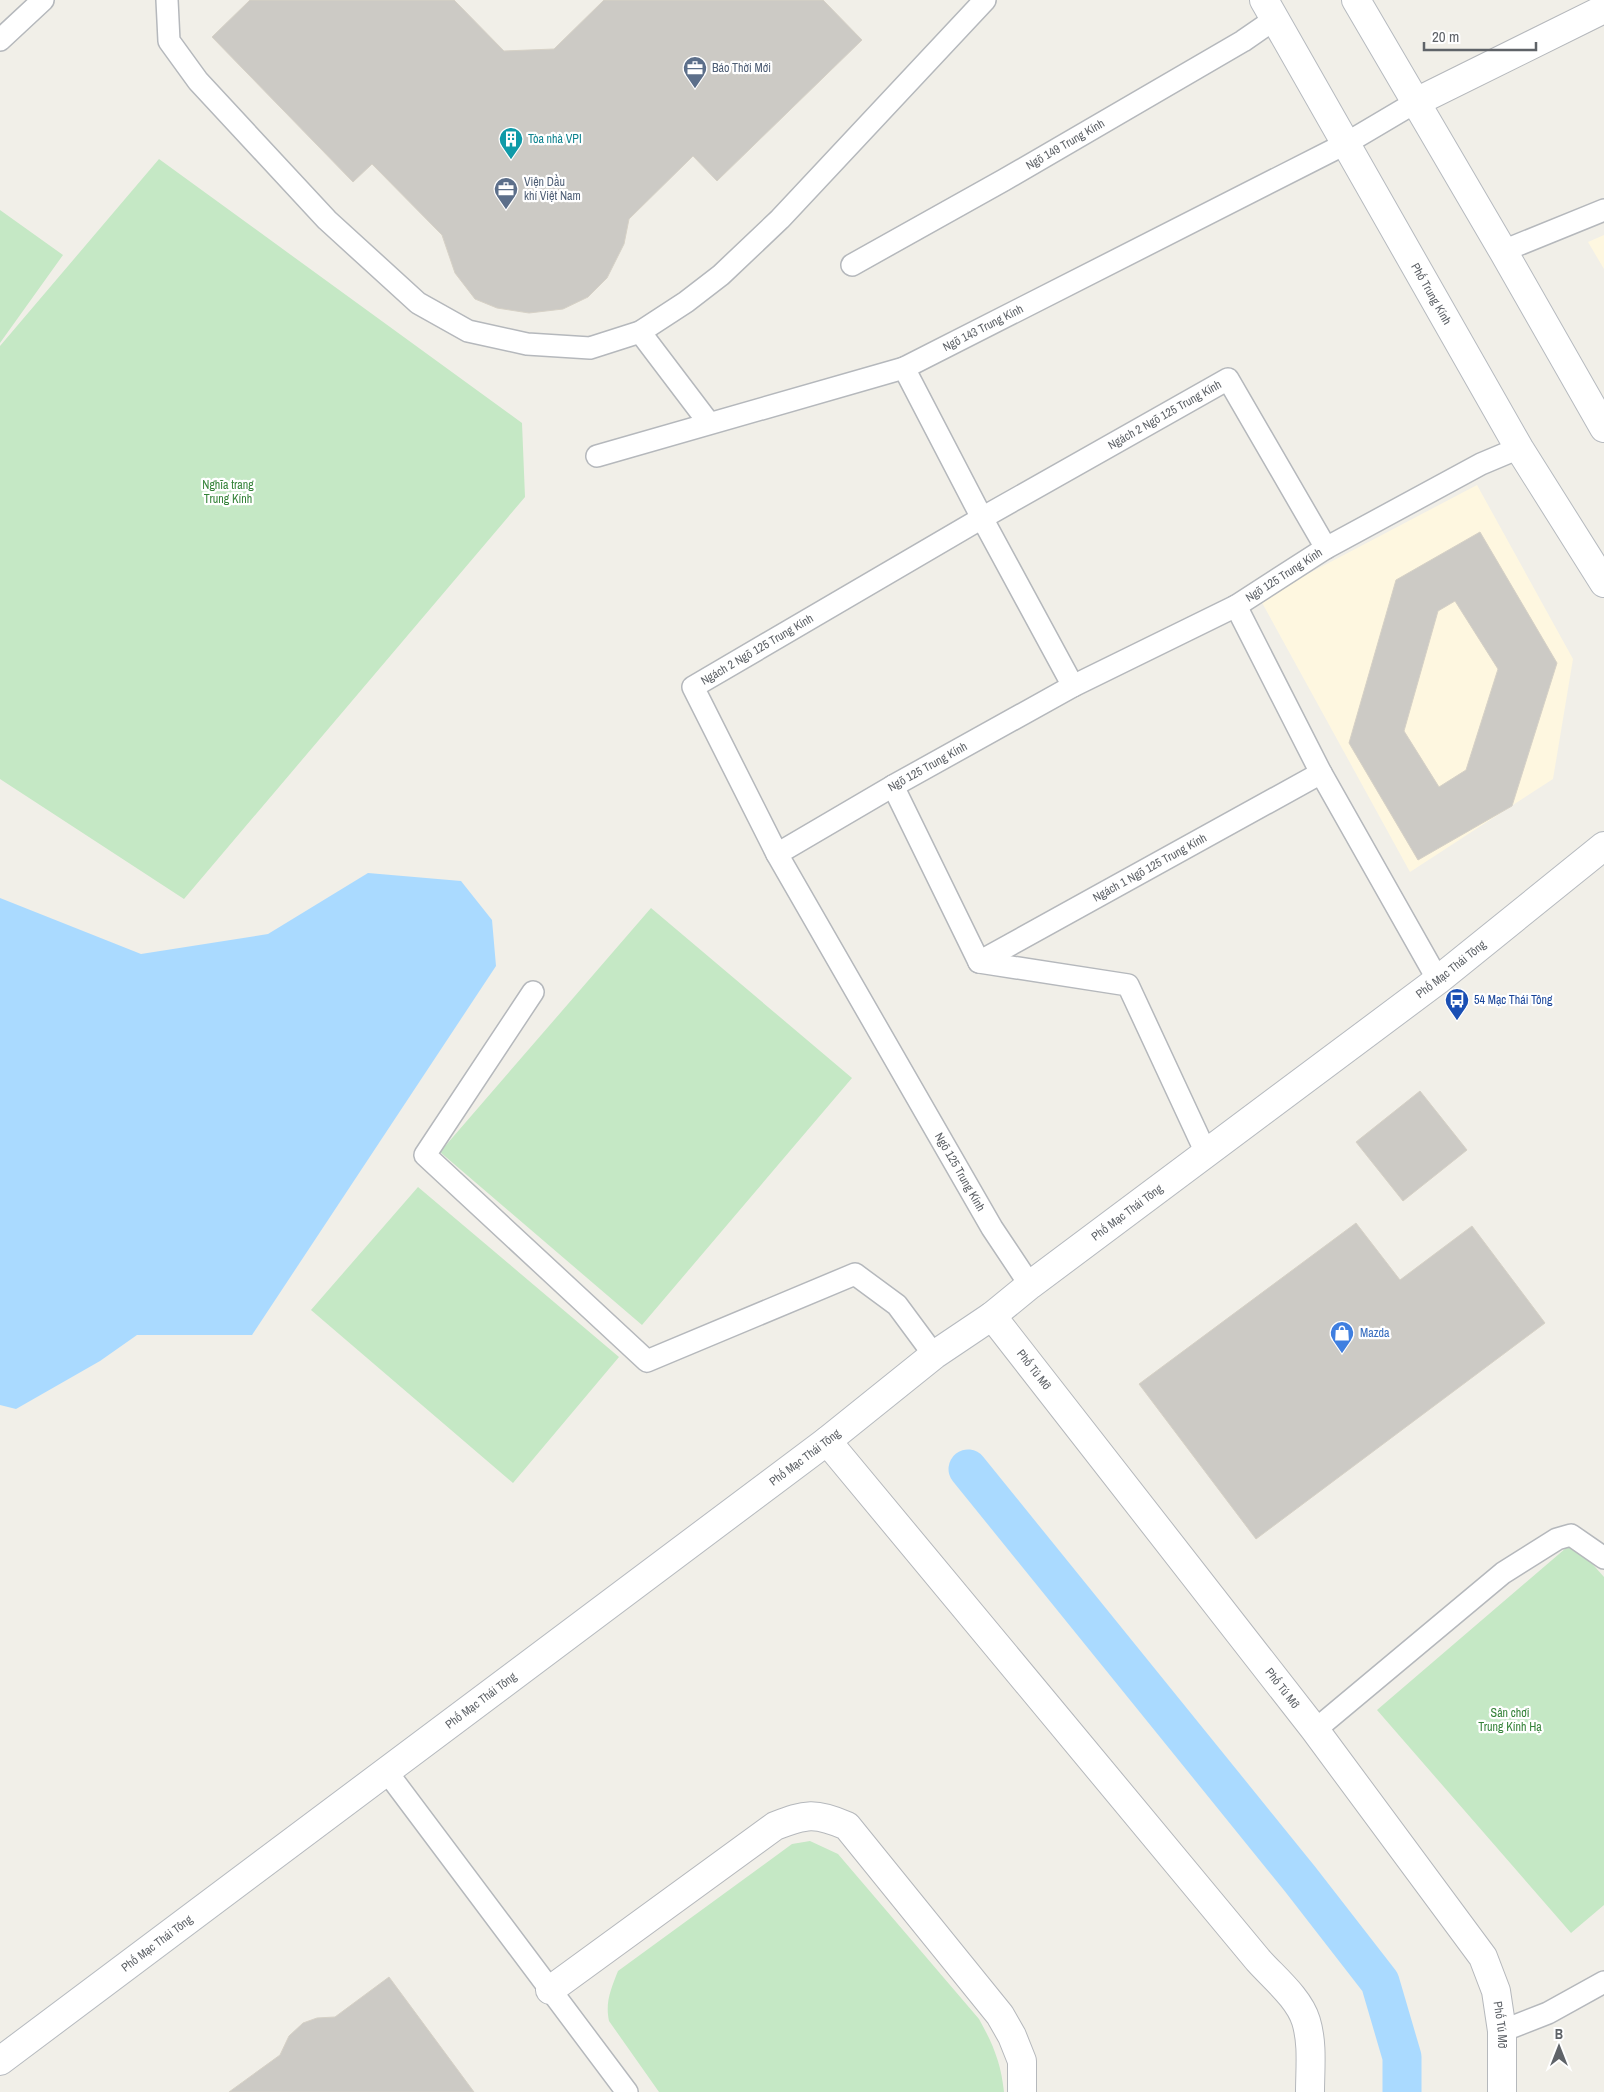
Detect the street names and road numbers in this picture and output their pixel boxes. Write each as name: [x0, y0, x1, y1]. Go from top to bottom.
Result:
street label: Ngõ 149 Trung Kính: [1023, 115, 1107, 173]
street label: Phố Trung Kính: [1407, 260, 1455, 327]
street label: Ngõ 143 Trung Kính: [940, 301, 1026, 355]
street label: Ngách 2 Ngõ 125 Trung Kính: [1105, 376, 1224, 453]
street label: Ngõ 125 Trung Kính: [1243, 544, 1325, 606]
street label: Ngách 2 Ngõ 125 Trung Kính: [698, 610, 816, 689]
street label: Ngõ 125 Trung Kính: [885, 738, 970, 795]
street label: Ngách 1 Ngõ 125 Trung Kính: [1090, 830, 1209, 906]
street label: Phố Mạc Thái Tông: [1413, 936, 1490, 1002]
street label: Ngõ 125 Trung Kính: [931, 1130, 989, 1214]
street label: Phố Mạc Thái Tông: [1088, 1180, 1166, 1244]
street label: Phố Tú Mỡ: [1013, 1346, 1055, 1394]
street label: Phố Mạc Thái Tông: [766, 1425, 844, 1490]
street label: Phố Tú Mỡ: [1262, 1665, 1303, 1712]
street label: Phố Mạc Thái Tông: [442, 1668, 520, 1732]
street label: Phố Mạc Thái Tông: [118, 1911, 196, 1975]
street label: Phố Tú Mỡ: [1490, 2000, 1510, 2049]

